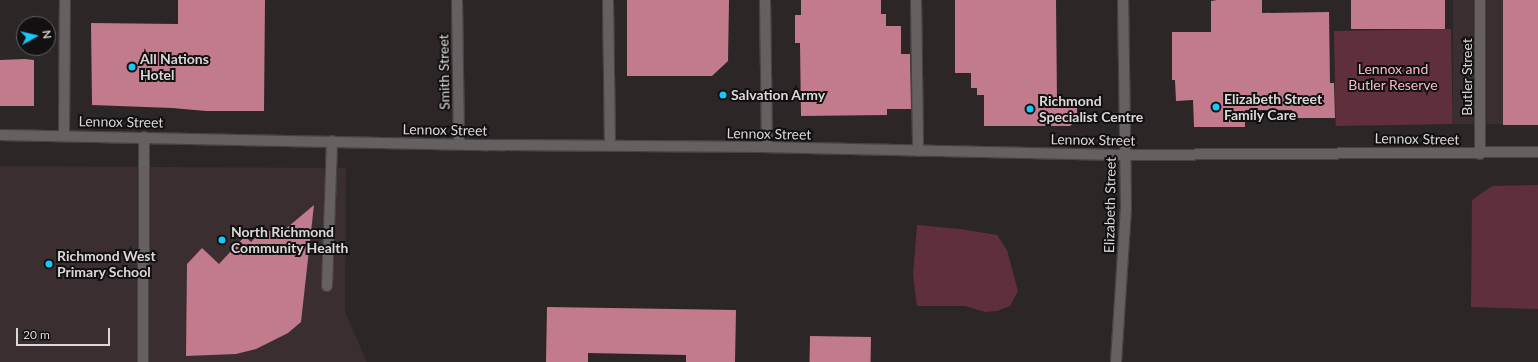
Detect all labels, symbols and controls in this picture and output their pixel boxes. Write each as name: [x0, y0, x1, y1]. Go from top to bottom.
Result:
north arrow: [16, 16, 56, 56]
text: N: [40, 29, 54, 39]
street label: Smith Street: [435, 34, 453, 110]
street label: Butler Street: [1459, 38, 1475, 116]
place label: All Nations Hotel: [140, 51, 209, 84]
park label: Lennox and Butler Reserve: [1348, 61, 1438, 94]
marker: All Nations Hotel: [127, 62, 137, 72]
place label: Salvation Army: [731, 87, 826, 103]
marker: Salvation Army: [718, 90, 728, 100]
place label: Elizabeth Street Family Care: [1224, 91, 1322, 124]
place label: Richmond Specialist Centre: [1039, 93, 1143, 126]
marker: Elizabeth Street Family Care: [1211, 102, 1221, 112]
marker: Richmond Specialist Centre: [1024, 103, 1036, 115]
street label: Lennox Street: [78, 113, 164, 131]
street label: Lennox Street: [402, 121, 488, 139]
street label: Lennox Street: [726, 125, 812, 143]
street label: Lennox Street: [1374, 130, 1460, 148]
street label: Lennox Street: [1050, 131, 1136, 149]
street label: Elizabeth Street: [1101, 157, 1119, 253]
place label: North Richmond Community Health: [231, 224, 349, 256]
marker: North Richmond Community Health: [216, 234, 228, 246]
place label: Richmond West Primary School: [57, 248, 156, 280]
marker: Richmond West Primary School: [44, 259, 54, 269]
scale bar: [18, 320, 112, 346]
text: 20 m: [23, 327, 50, 342]

